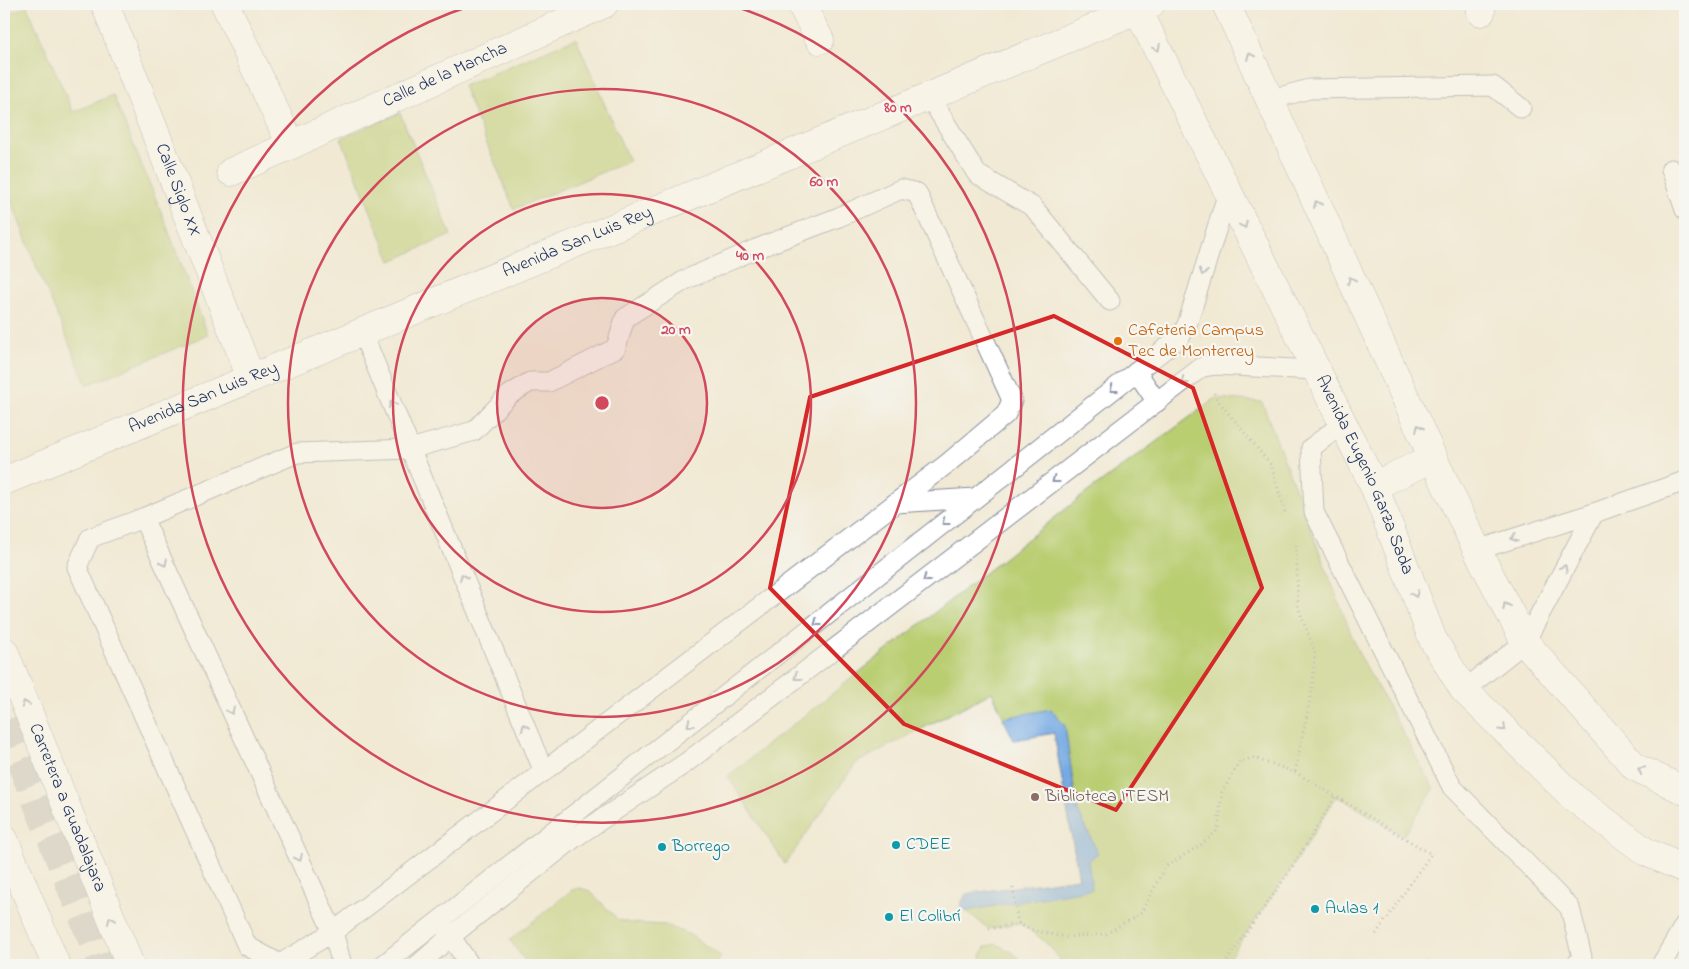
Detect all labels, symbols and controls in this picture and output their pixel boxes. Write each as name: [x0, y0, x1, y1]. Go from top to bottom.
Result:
street label: Calle de la Mancha: [379, 36, 512, 115]
one-way arrow: [1151, 42, 1161, 51]
one-way arrow: [1245, 52, 1256, 61]
text: 80 m: [883, 97, 912, 119]
street label: Calle Siglo XX: [148, 140, 208, 241]
text: 60 m: [809, 171, 839, 193]
street label: Avenida San Luis Rey: [499, 200, 656, 285]
one-way arrow: [1312, 200, 1323, 209]
one-way arrow: [1238, 219, 1248, 228]
text: 40 m: [735, 245, 764, 267]
one-way arrow: [1199, 268, 1209, 276]
one-way arrow: [1347, 276, 1358, 285]
place label: Cafeteria Campus Tec de Monterrey: [1128, 318, 1264, 365]
text: 20 m: [660, 319, 691, 341]
marker: Cafeteria Campus Tec de Monterrey: [1112, 335, 1124, 347]
street label: Avenida San Luis Rey: [125, 355, 282, 441]
street label: Avenida Eugenio Garza Sada: [1308, 371, 1420, 578]
one-way arrow: [1180, 375, 1190, 384]
one-way arrow: [1110, 383, 1119, 392]
centre of rings: [593, 394, 611, 412]
one-way arrow: [387, 400, 398, 409]
one-way arrow: [1415, 424, 1425, 433]
one-way arrow: [1051, 474, 1061, 483]
one-way arrow: [942, 517, 951, 525]
one-way arrow: [1510, 532, 1519, 542]
one-way arrow: [157, 558, 168, 567]
one-way arrow: [1558, 565, 1568, 574]
one-way arrow: [459, 573, 469, 582]
one-way arrow: [923, 573, 932, 581]
one-way arrow: [1409, 589, 1419, 598]
one-way arrow: [1502, 602, 1512, 611]
one-way arrow: [814, 617, 823, 625]
one-way arrow: [794, 672, 803, 680]
one-way arrow: [21, 700, 31, 709]
one-way arrow: [225, 705, 235, 714]
one-way arrow: [687, 718, 696, 726]
street label: Carretera a Guadalajara: [21, 720, 112, 896]
one-way arrow: [1497, 722, 1506, 731]
one-way arrow: [521, 723, 532, 732]
one-way arrow: [1638, 766, 1647, 776]
place label: Biblioteca ITESM: [1044, 784, 1169, 810]
marker: Biblioteca ITESM: [1029, 791, 1041, 803]
place label: CDEE: [906, 832, 951, 858]
place label: Borrego: [671, 834, 730, 861]
marker: CDEE: [890, 839, 902, 851]
marker: Borrego: [656, 841, 668, 853]
one-way arrow: [293, 853, 303, 862]
place label: Aulas 1: [1325, 896, 1379, 922]
marker: Aulas 1: [1309, 903, 1321, 915]
place label: El Colibrí: [899, 904, 961, 930]
marker: El Colibrí: [883, 911, 895, 923]
one-way arrow: [107, 916, 118, 925]

